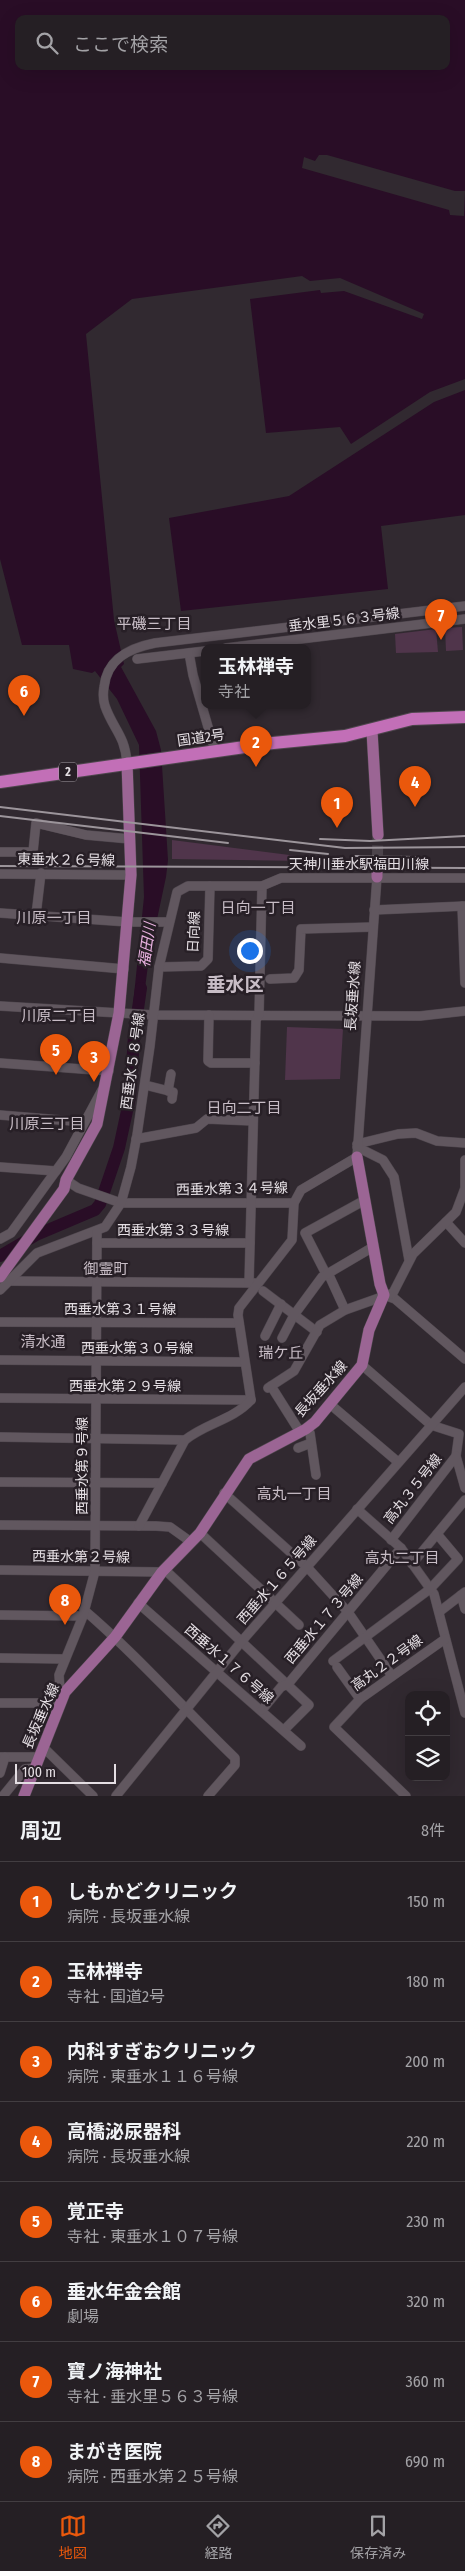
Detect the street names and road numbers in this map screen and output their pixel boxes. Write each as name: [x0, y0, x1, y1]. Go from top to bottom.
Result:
street label: 垂水里５６３号線: [287, 605, 401, 635]
street label: 国道2号: [176, 726, 226, 750]
road number: 2: [59, 762, 77, 782]
street label: 東垂水２６号線: [17, 851, 115, 869]
street label: 天神川垂水駅福田川線: [289, 856, 429, 873]
street label: 日向線: [184, 911, 204, 953]
street label: 長坂垂水線: [342, 960, 364, 1032]
street label: 西垂水５８号線: [118, 1011, 148, 1111]
street label: 西垂水第３４号線: [176, 1180, 288, 1198]
street label: 西垂水第３３号線: [117, 1222, 229, 1239]
street label: 西垂水第３１号線: [64, 1301, 176, 1318]
street label: 西垂水第３０号線: [81, 1340, 193, 1357]
street label: 長坂垂水線: [291, 1357, 351, 1421]
street label: 西垂水第２９号線: [69, 1378, 181, 1395]
street label: 西垂水第９号線: [74, 1417, 91, 1515]
street label: 高丸３５号線: [380, 1451, 446, 1527]
street label: 西垂水１６５号線: [234, 1532, 320, 1628]
street label: 西垂水第２号線: [32, 1548, 130, 1566]
street label: 西垂水１７３号線: [281, 1571, 367, 1667]
street label: 西垂水１７６号線: [181, 1621, 277, 1707]
street label: 高丸２２号線: [348, 1631, 426, 1695]
street label: 長坂垂水線: [19, 1681, 63, 1751]

